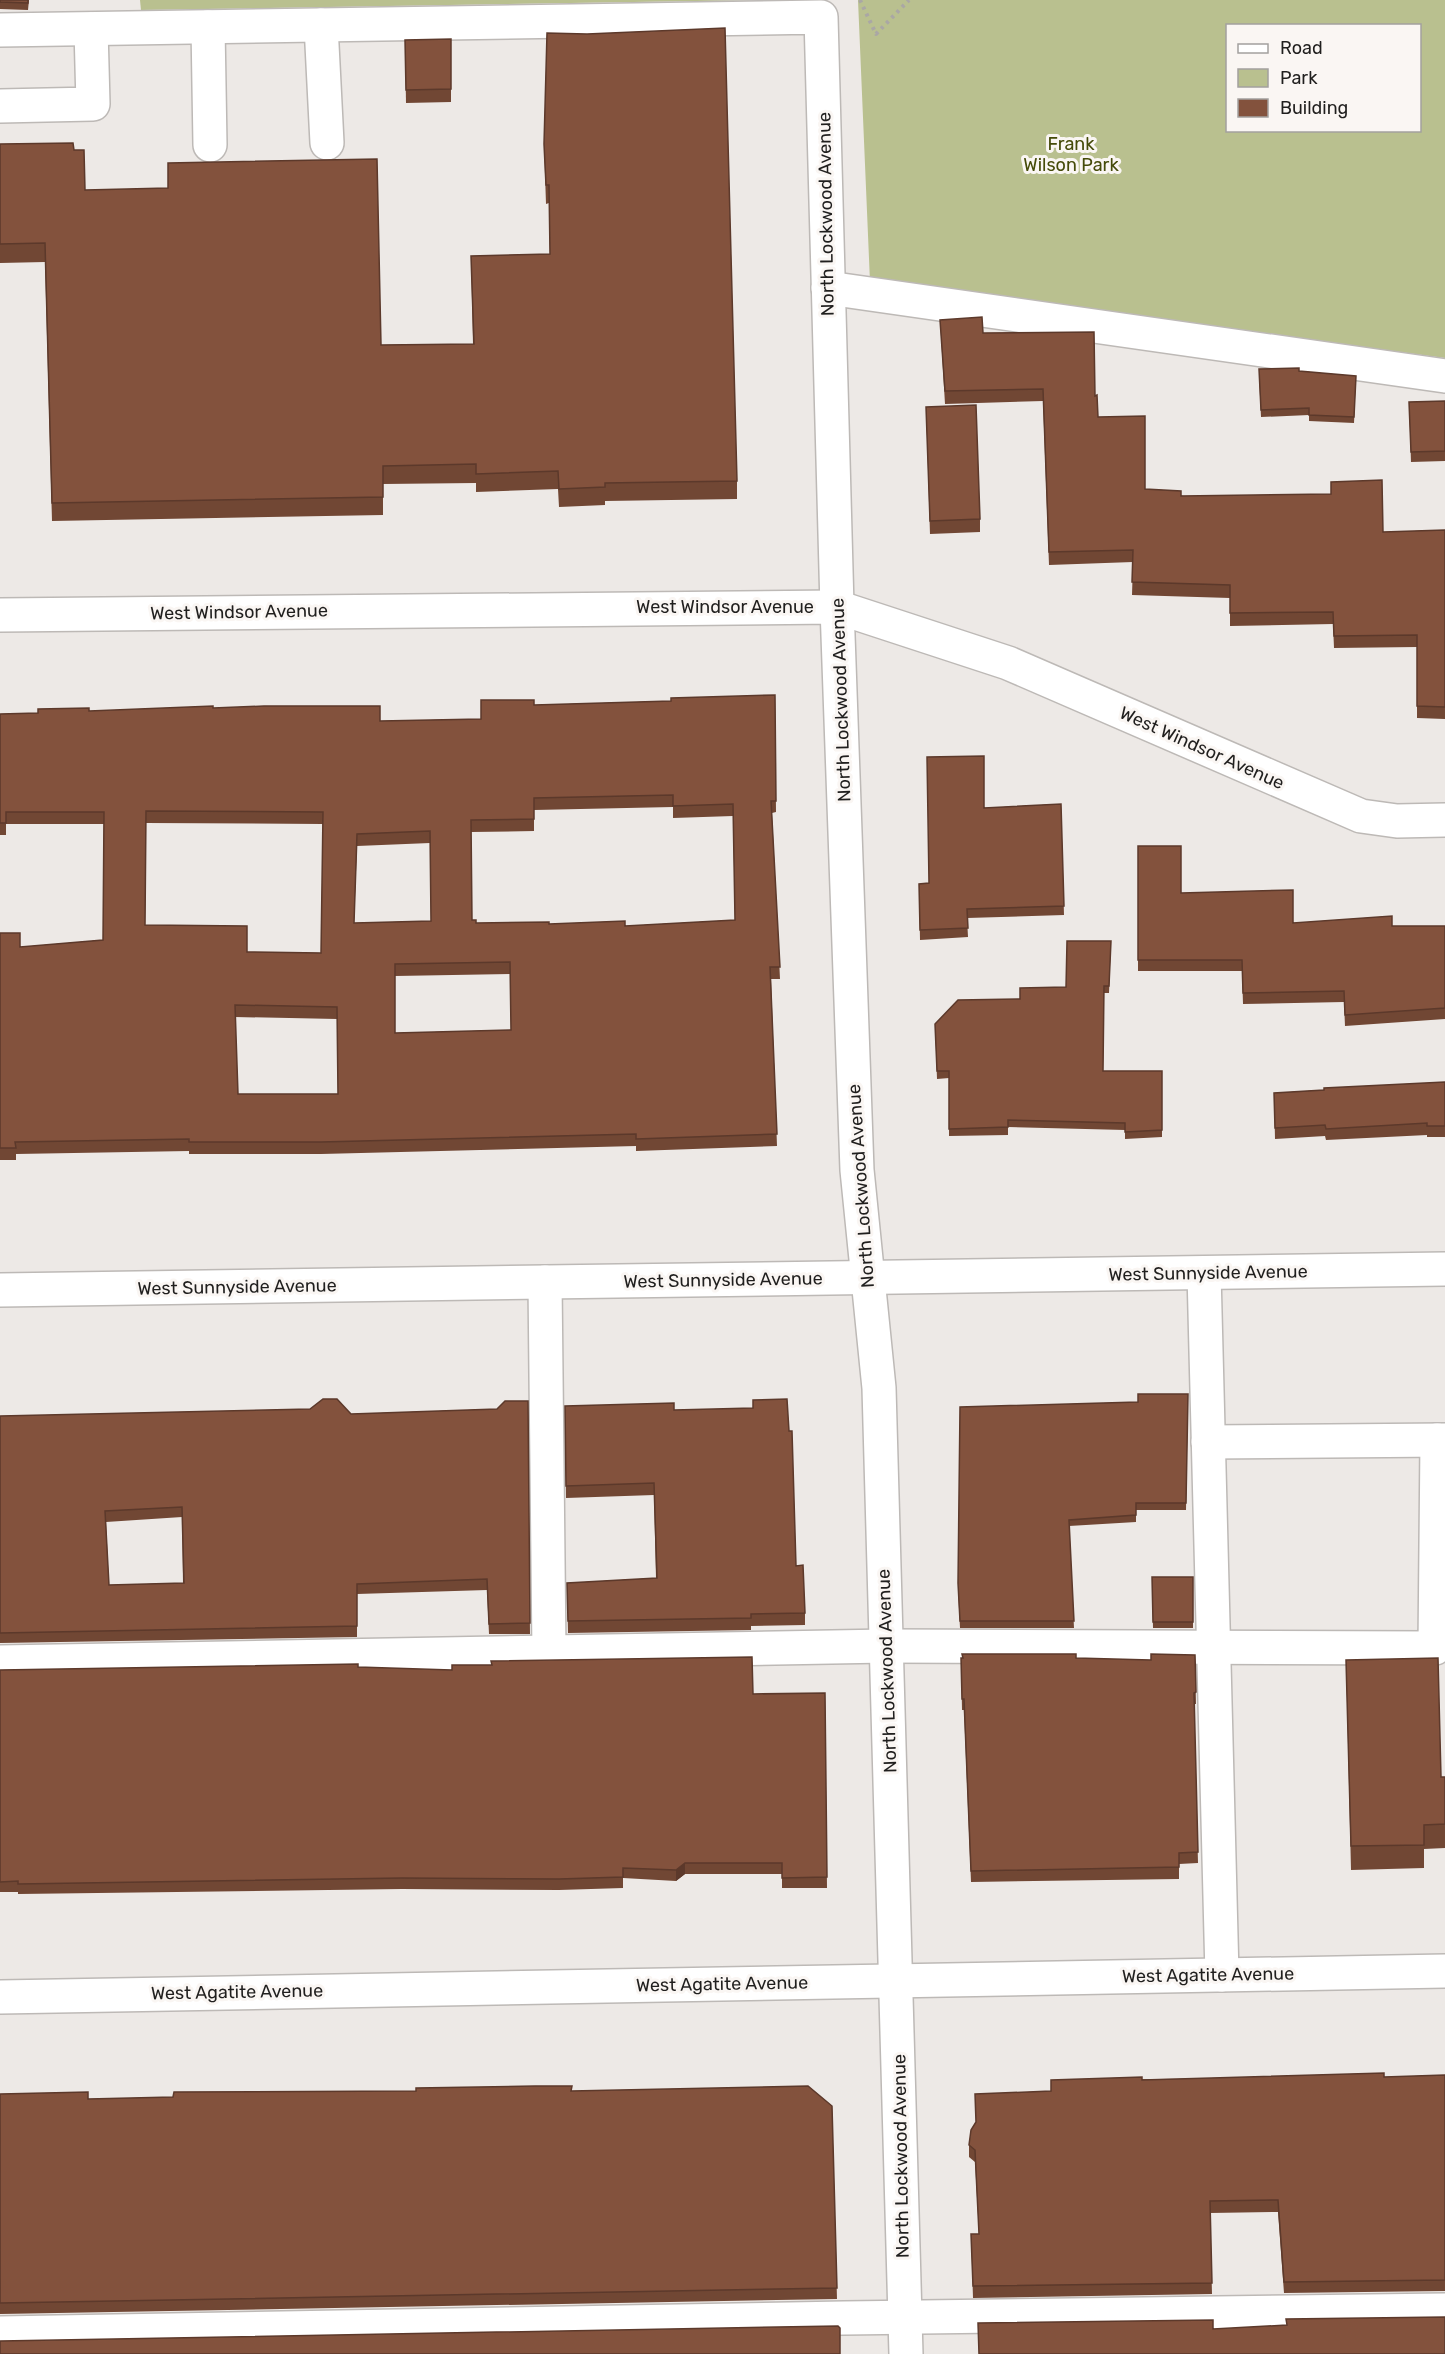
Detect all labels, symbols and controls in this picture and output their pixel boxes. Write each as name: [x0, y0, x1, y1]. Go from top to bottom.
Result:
legend: [1226, 24, 1421, 132]
text: Road: [1280, 37, 1323, 59]
text: Park: [1280, 67, 1318, 89]
text: Building: [1280, 97, 1348, 119]
street label: North Lockwood Avenue: [813, 112, 839, 316]
park label: Frank Wilson Park: [1023, 133, 1119, 176]
street label: West Windsor Avenue: [636, 596, 814, 618]
street label: North Lockwood Avenue: [826, 598, 856, 802]
street label: West Windsor Avenue: [150, 599, 328, 625]
street label: West Windsor Avenue: [1116, 702, 1288, 794]
street label: North Lockwood Avenue: [843, 1083, 879, 1289]
street label: West Sunnyside Avenue: [1108, 1260, 1308, 1286]
street label: West Sunnyside Avenue: [623, 1267, 823, 1293]
street label: West Sunnyside Avenue: [137, 1274, 337, 1300]
street label: North Lockwood Avenue: [872, 1569, 902, 1773]
street label: West Agatite Avenue: [1122, 1962, 1294, 1988]
street label: West Agatite Avenue: [636, 1971, 808, 1997]
street label: West Agatite Avenue: [151, 1979, 323, 2005]
street label: North Lockwood Avenue: [888, 2054, 914, 2258]

